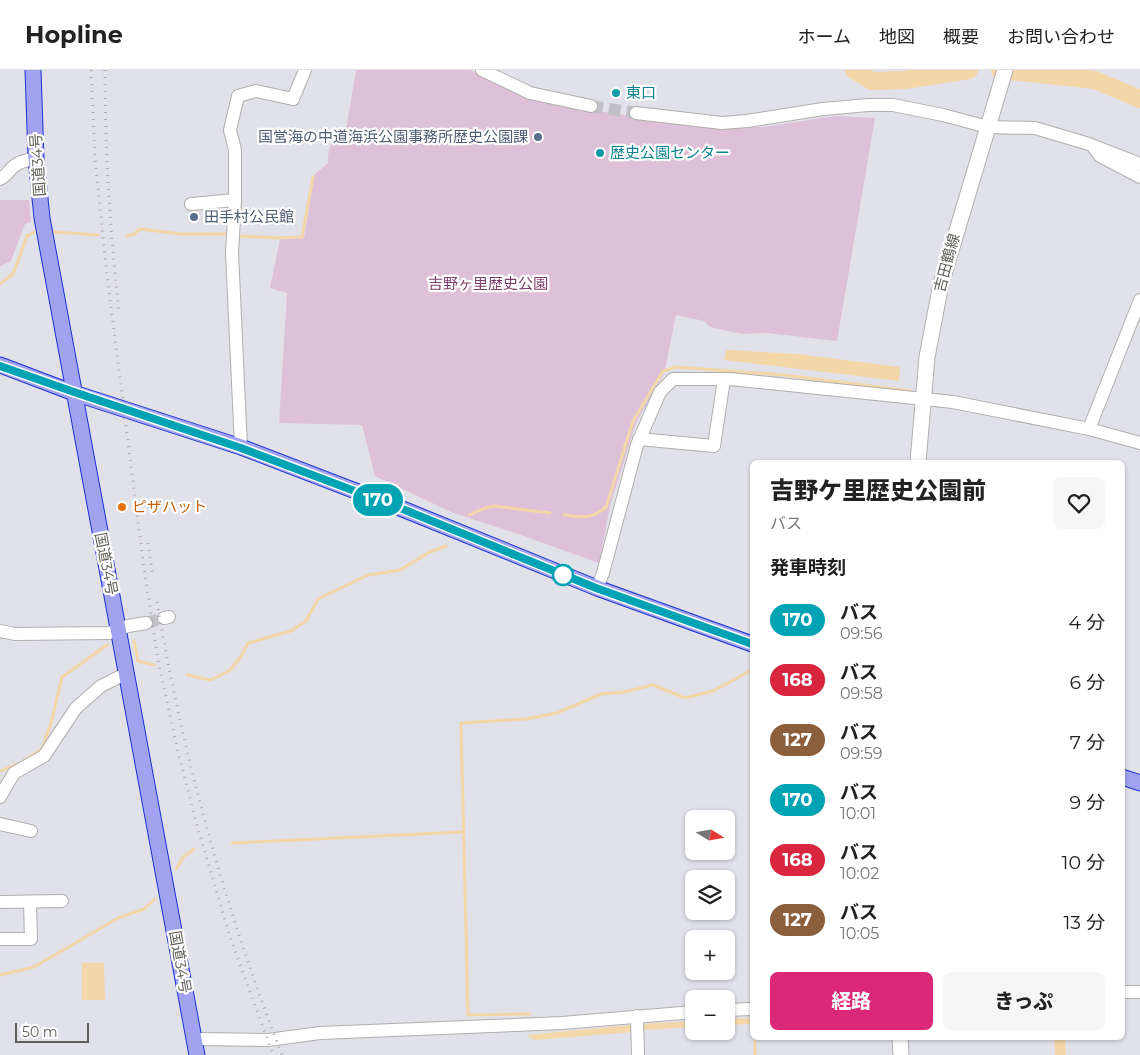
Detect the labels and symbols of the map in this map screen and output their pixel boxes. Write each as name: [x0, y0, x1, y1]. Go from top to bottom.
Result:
place label: 東口: [626, 83, 656, 102]
marker: 東口: [610, 87, 622, 99]
place label: 国営海の中道海浜公園事務所歴史公園課: [258, 127, 528, 146]
marker: 国営海の中道海浜公園事務所歴史公園課: [532, 131, 544, 143]
street label: 国道34号: [26, 133, 49, 197]
place label: 歴史公園センター: [610, 143, 730, 162]
marker: 歴史公園センター: [594, 147, 606, 159]
place label: 田手村公民館: [204, 207, 294, 226]
marker: 田手村公民館: [188, 211, 200, 223]
street label: 吉田鶴線: [930, 231, 963, 294]
park label: 吉野ヶ里歴史公園: [428, 274, 548, 293]
line badge: 170: [349, 484, 407, 516]
place label: ピザハット: [132, 497, 207, 516]
marker: ピザハット: [116, 501, 128, 513]
street label: 国道34号: [91, 531, 122, 597]
unlabelled marker: [552, 564, 574, 586]
north arrow: [685, 810, 735, 860]
street label: 国道34号: [166, 929, 195, 995]
scale bar: [15, 1020, 89, 1043]

